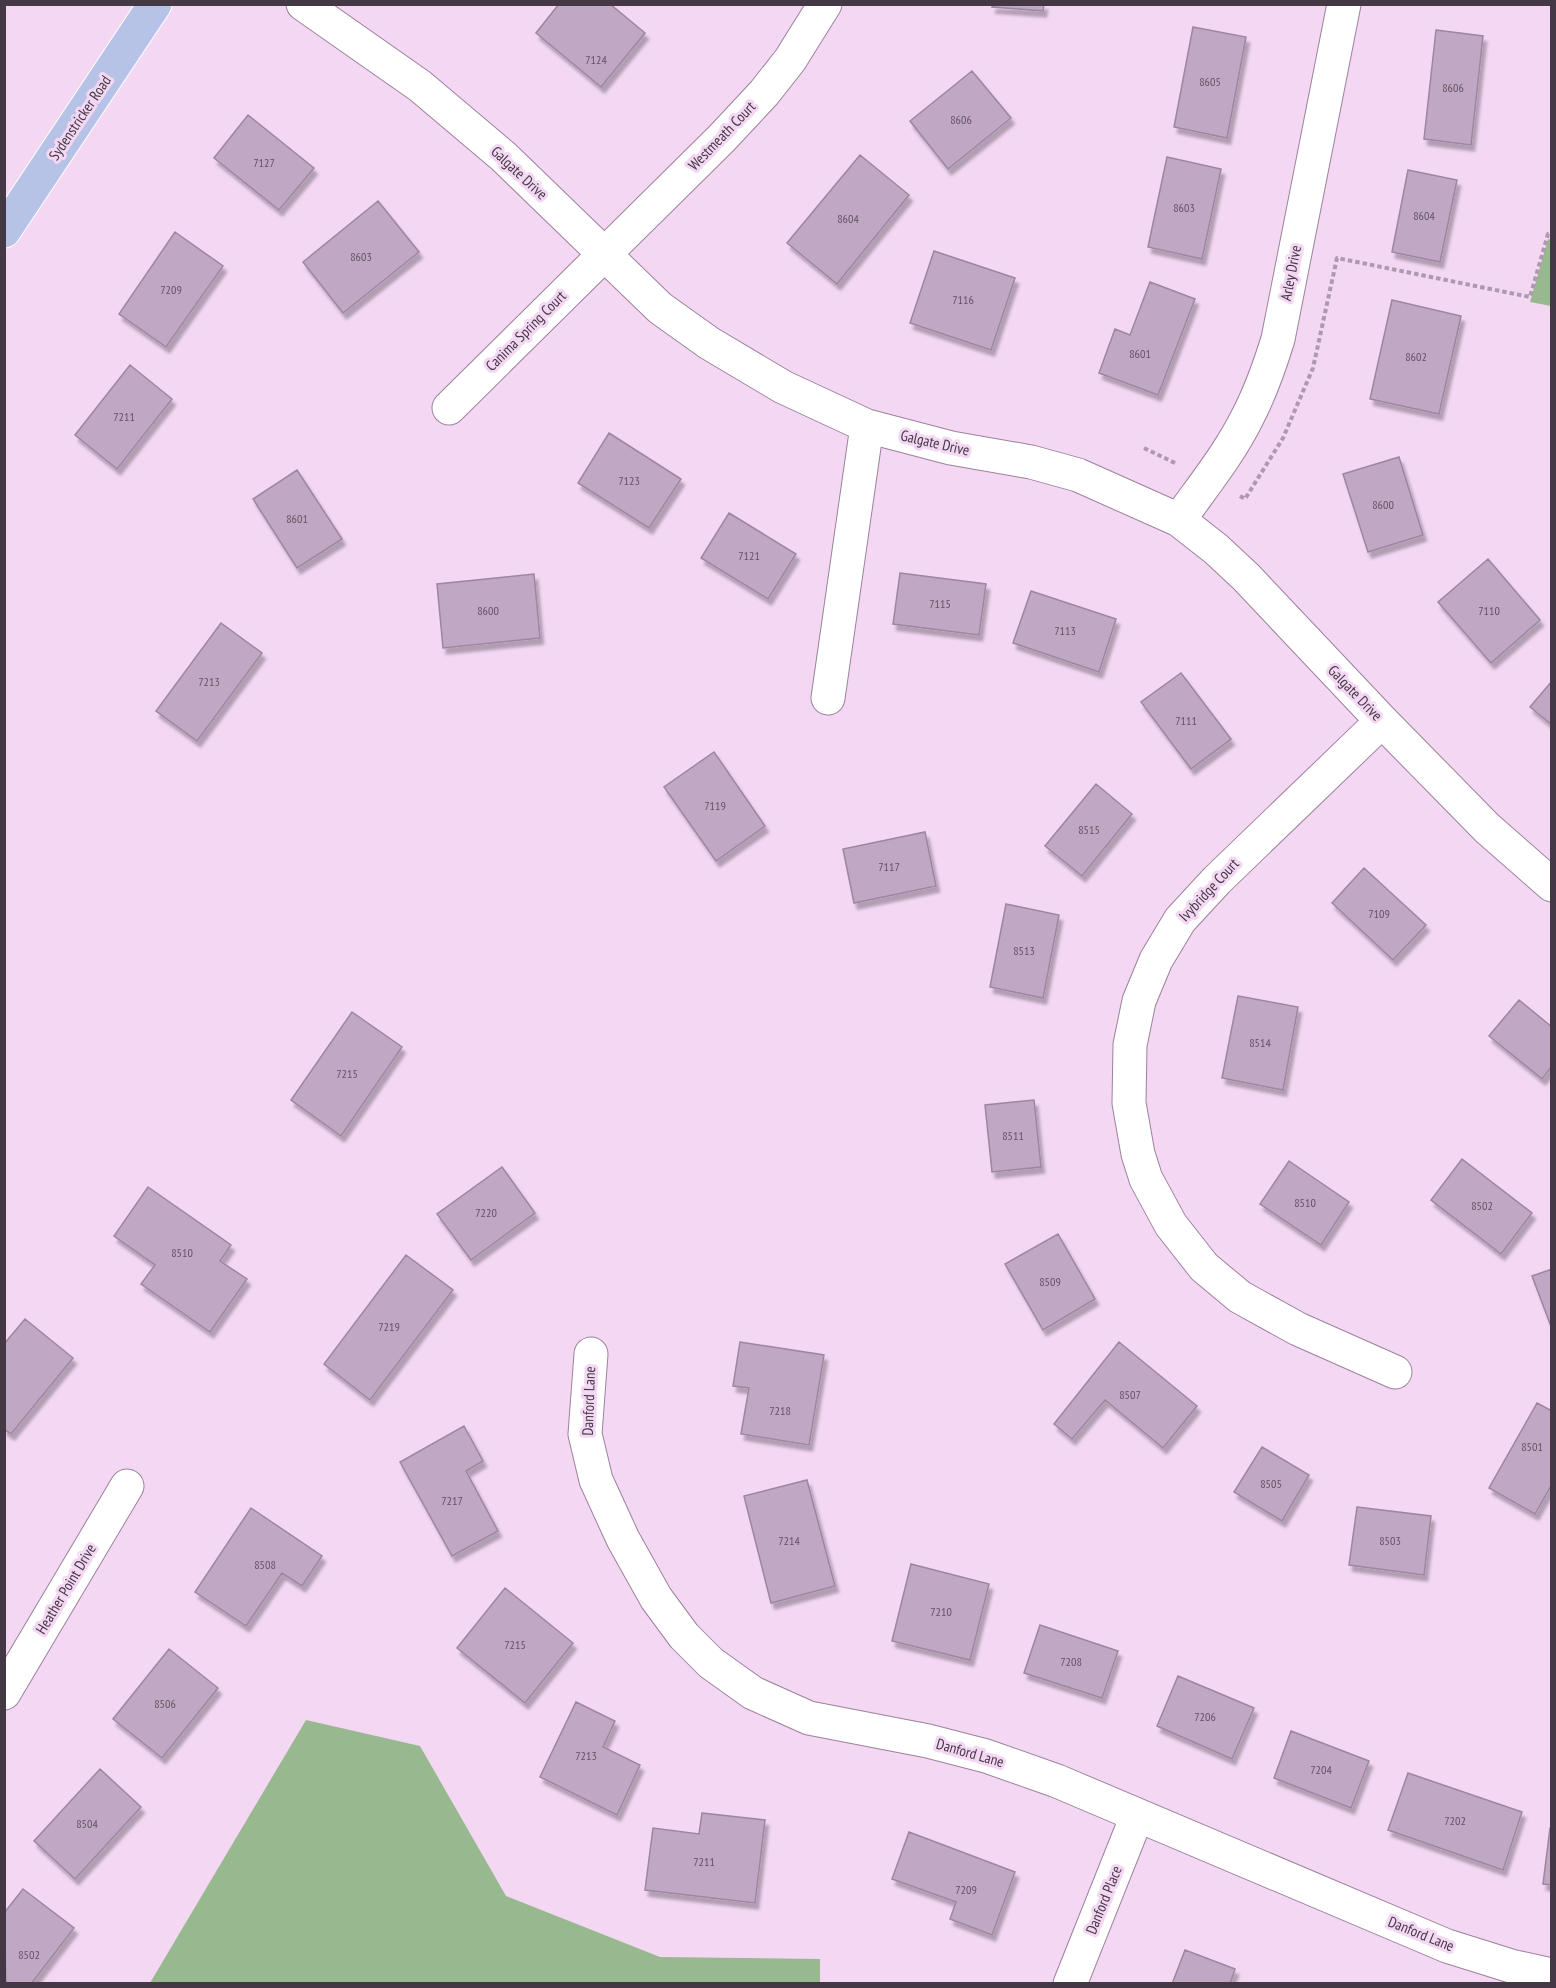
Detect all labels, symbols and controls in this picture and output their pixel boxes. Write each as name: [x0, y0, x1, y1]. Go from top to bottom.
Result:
house number: 7124: [585, 52, 607, 67]
street label: Sydenstricker Road: [44, 72, 115, 164]
house number: 8605: [1199, 74, 1221, 89]
house number: 8606: [1442, 80, 1464, 95]
street label: Westmeath Court: [684, 97, 759, 174]
house number: 8606: [950, 112, 972, 127]
street label: Galgate Drive: [487, 142, 551, 203]
house number: 7127: [253, 155, 275, 170]
house number: 8603: [1173, 200, 1195, 215]
house number: 8604: [1413, 208, 1435, 223]
house number: 8604: [837, 211, 859, 226]
street label: Arley Drive: [1276, 243, 1305, 302]
house number: 8603: [350, 249, 372, 264]
house number: 7209: [160, 282, 182, 297]
street label: Canima Spring Court: [481, 286, 570, 375]
house number: 7116: [952, 292, 974, 307]
house number: 8601: [1129, 346, 1151, 361]
house number: 8602: [1405, 349, 1427, 364]
house number: 7211: [113, 409, 135, 424]
street label: Galgate Drive: [899, 425, 971, 460]
house number: 7123: [618, 473, 640, 488]
house number: 8600: [1372, 497, 1394, 512]
house number: 8601: [286, 511, 308, 526]
house number: 7121: [738, 548, 760, 563]
house number: 7115: [929, 596, 951, 611]
house number: 8600: [477, 603, 499, 618]
house number: 7110: [1478, 603, 1500, 618]
house number: 7113: [1054, 623, 1076, 638]
street label: Galgate Drive: [1324, 661, 1387, 724]
house number: 7213: [198, 674, 220, 689]
house number: 7111: [1175, 713, 1197, 728]
house number: 7119: [704, 798, 726, 813]
house number: 8515: [1078, 822, 1100, 837]
street label: Ivybridge Court: [1175, 854, 1243, 925]
house number: 7117: [878, 859, 900, 874]
house number: 7109: [1368, 906, 1390, 921]
house number: 8513: [1013, 943, 1035, 958]
house number: 8514: [1249, 1035, 1271, 1050]
house number: 7215: [336, 1066, 358, 1081]
house number: 8511: [1002, 1128, 1024, 1143]
house number: 8510: [1294, 1195, 1316, 1210]
house number: 8502: [1471, 1198, 1493, 1213]
house number: 7220: [475, 1205, 497, 1220]
house number: 8510: [171, 1245, 193, 1260]
house number: 8509: [1039, 1274, 1061, 1289]
house number: 7219: [378, 1319, 400, 1334]
street label: Danford Lane: [578, 1366, 599, 1436]
house number: 8507: [1119, 1387, 1141, 1402]
house number: 7218: [769, 1403, 791, 1418]
house number: 8501: [1521, 1439, 1543, 1454]
house number: 8505: [1260, 1476, 1282, 1491]
house number: 7217: [441, 1493, 463, 1508]
house number: 7214: [778, 1533, 800, 1548]
house number: 8503: [1379, 1533, 1401, 1548]
street label: Heather Point Drive: [31, 1540, 100, 1637]
house number: 8508: [254, 1557, 276, 1572]
house number: 7210: [930, 1604, 952, 1619]
house number: 7215: [504, 1637, 526, 1652]
house number: 7208: [1060, 1654, 1082, 1669]
house number: 8506: [154, 1696, 176, 1711]
house number: 7206: [1194, 1709, 1216, 1724]
street label: Danford Lane: [934, 1734, 1006, 1771]
house number: 7213: [575, 1748, 597, 1763]
house number: 7204: [1310, 1762, 1332, 1777]
house number: 7202: [1444, 1813, 1466, 1828]
house number: 8504: [76, 1816, 98, 1831]
house number: 7211: [693, 1854, 715, 1869]
street label: Danford Place: [1081, 1863, 1126, 1937]
house number: 7209: [955, 1882, 977, 1897]
street label: Danford Lane: [1386, 1912, 1457, 1955]
house number: 8502: [18, 1947, 40, 1962]

